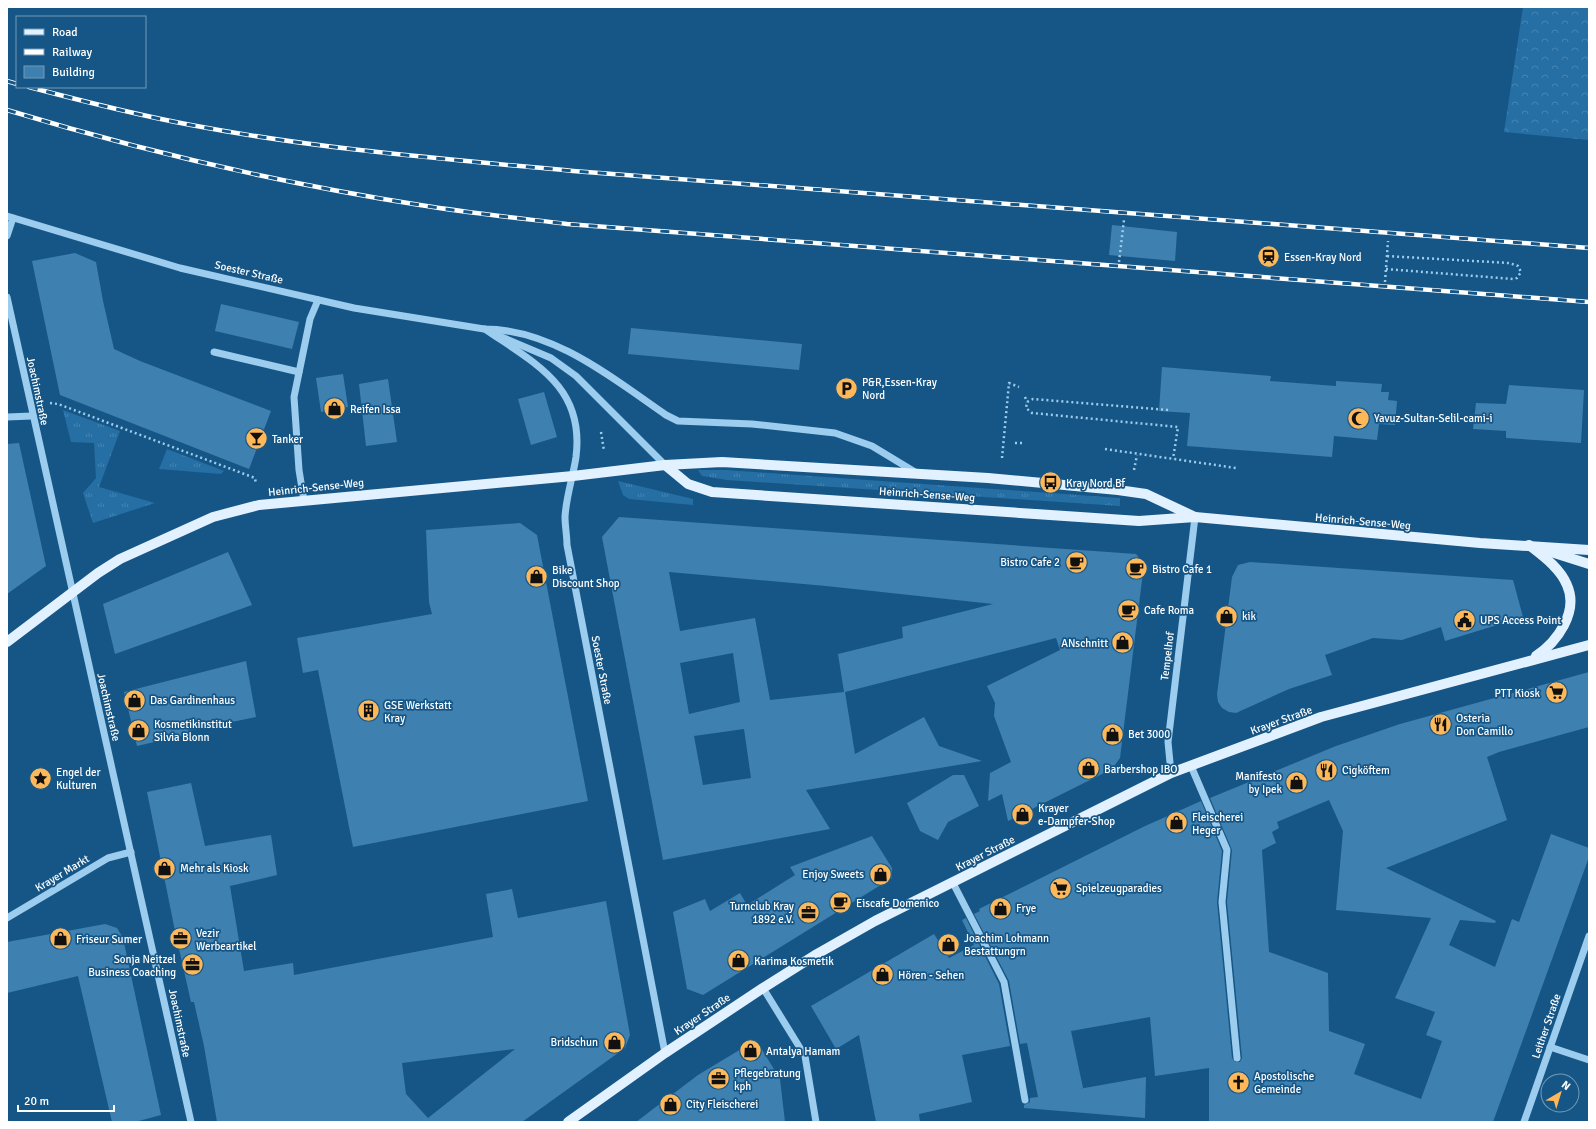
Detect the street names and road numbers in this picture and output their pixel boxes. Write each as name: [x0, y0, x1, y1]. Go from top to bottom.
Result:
street label: Soester Straße: [213, 258, 284, 287]
street label: Joachimstraße: [24, 356, 51, 427]
street label: Heinrich-Sense-Weg: [268, 476, 365, 499]
street label: Heinrich-Sense-Weg: [879, 485, 976, 504]
street label: Heinrich-Sense-Weg: [1314, 511, 1412, 532]
street label: Tempelhof: [1158, 630, 1177, 681]
street label: Soester Straße: [588, 635, 615, 706]
street label: Joachimstraße: [94, 672, 123, 743]
street label: Krayer Straße: [1248, 703, 1314, 738]
street label: Krayer Straße: [953, 833, 1017, 874]
street label: Krayer Markt: [33, 852, 92, 895]
street label: Joachimstraße: [166, 988, 193, 1059]
street label: Krayer Straße: [672, 991, 733, 1038]
street label: Leither Straße: [1529, 992, 1564, 1060]

